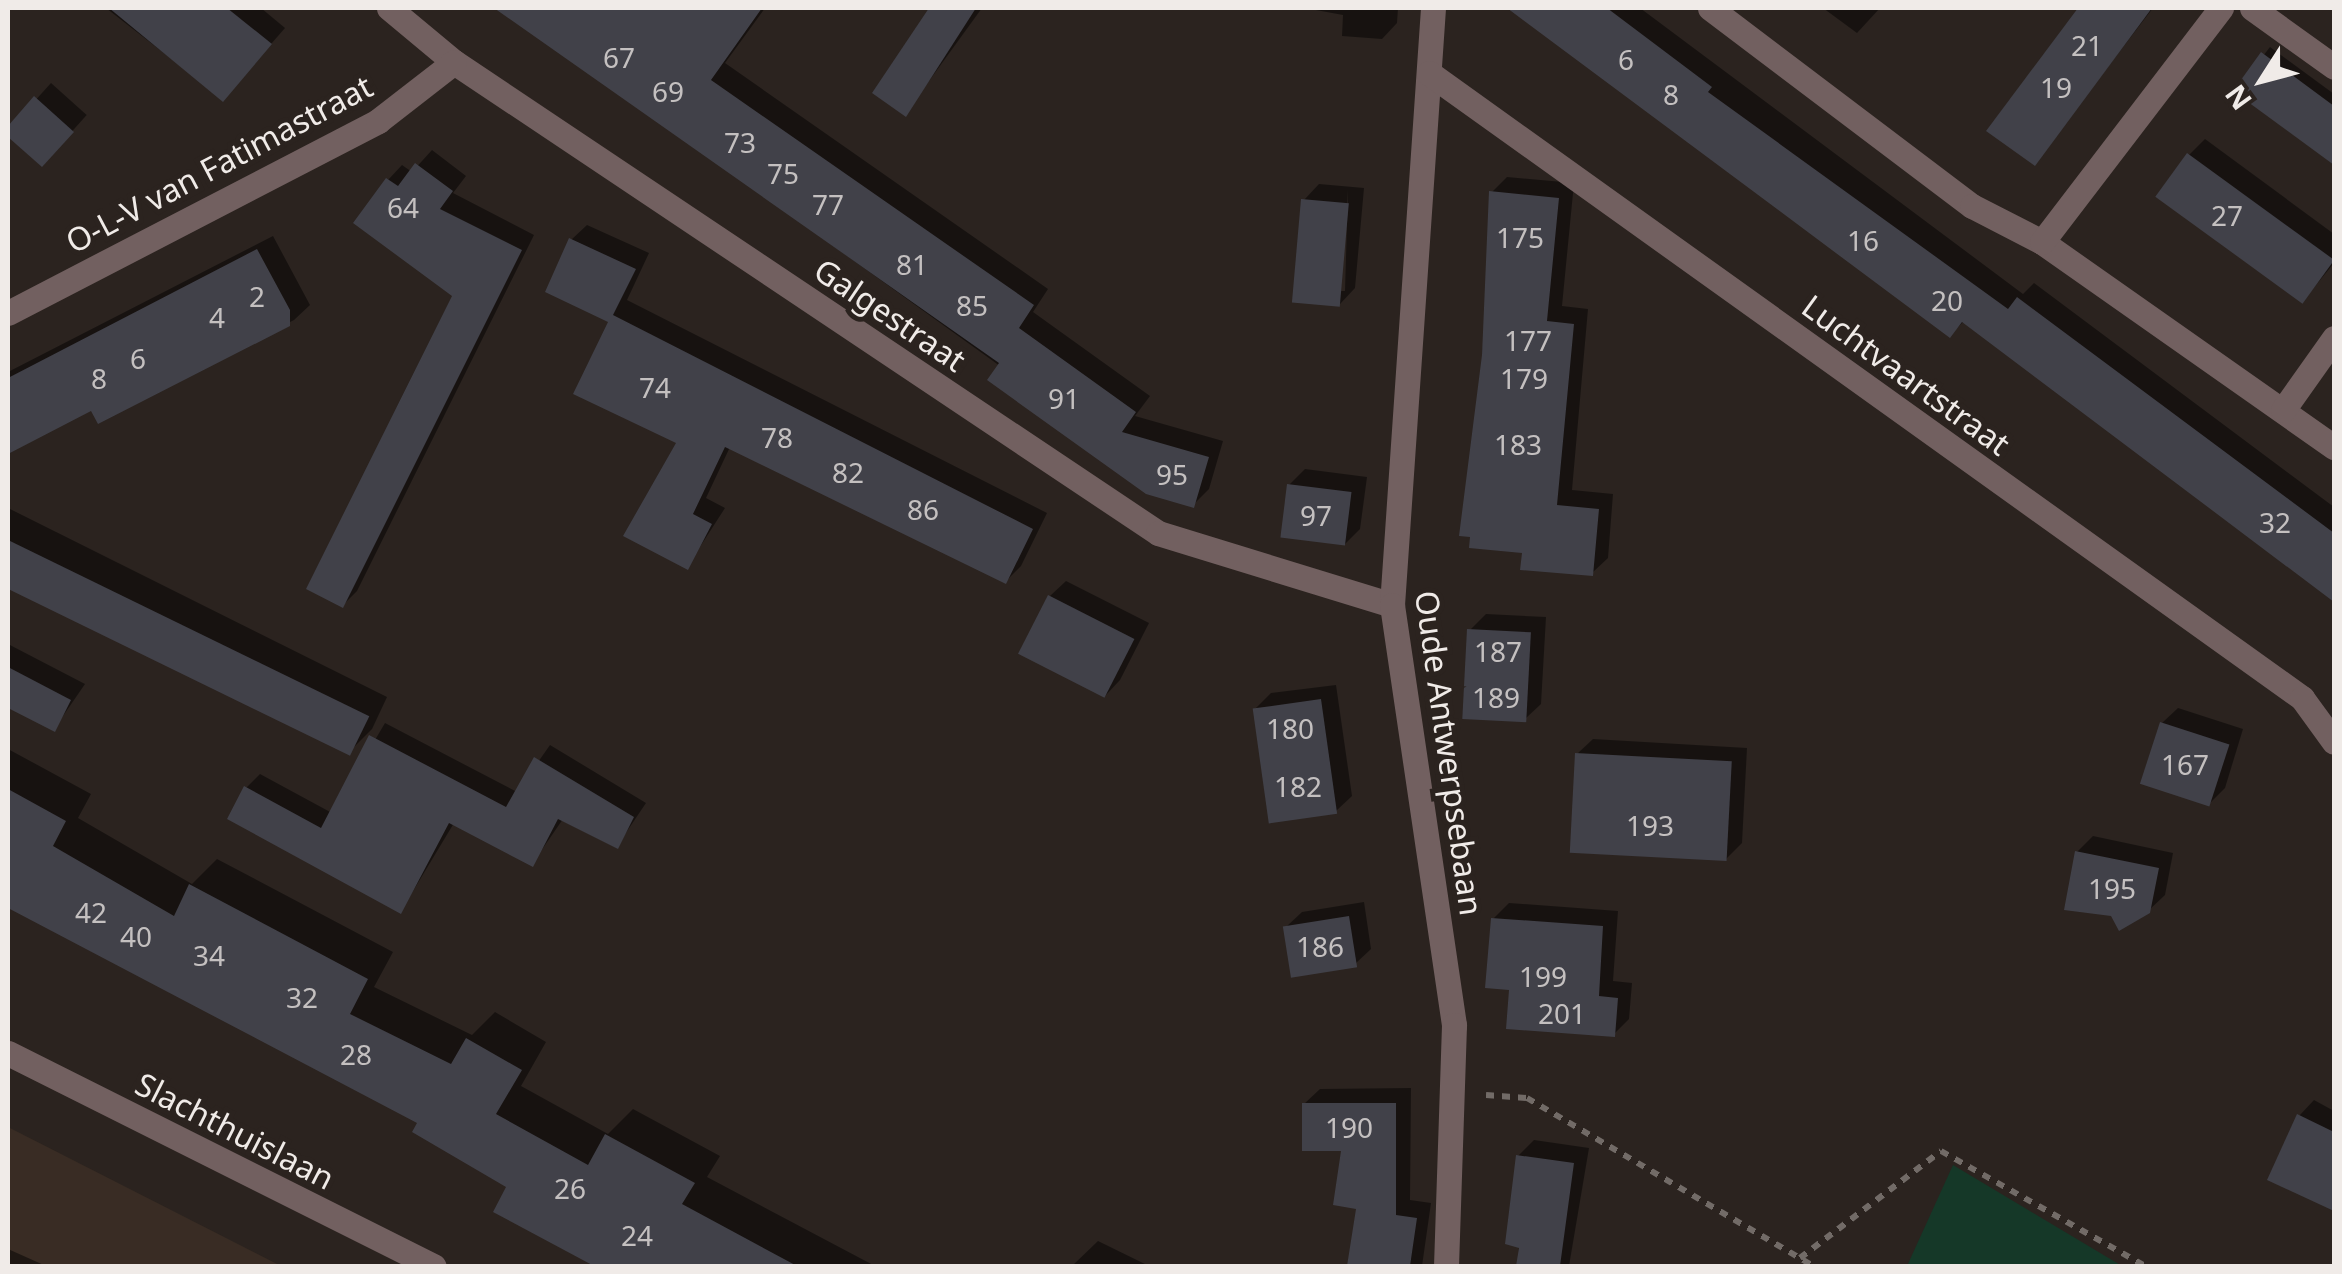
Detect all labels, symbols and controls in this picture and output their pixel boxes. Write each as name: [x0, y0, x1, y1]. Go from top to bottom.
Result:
house number: 21: [2071, 28, 2103, 62]
north arrow: [2212, 30, 2312, 130]
house number: 67: [603, 40, 635, 74]
house number: 6: [1618, 42, 1634, 76]
street label: O-L-V van Fatimastraat: [59, 67, 379, 261]
house number: 19: [2040, 70, 2072, 104]
house number: 69: [652, 74, 684, 108]
house number: 8: [1663, 77, 1679, 111]
text: N: [2216, 77, 2260, 118]
house number: 73: [724, 125, 756, 159]
house number: 75: [767, 156, 799, 190]
house number: 77: [812, 187, 844, 221]
house number: 64: [387, 190, 419, 224]
house number: 27: [2211, 198, 2243, 232]
house number: 175: [1496, 220, 1544, 254]
house number: 16: [1847, 223, 1879, 257]
house number: 81: [896, 247, 928, 281]
street label: Galgestraat: [807, 250, 973, 380]
house number: 2: [249, 279, 265, 313]
house number: 20: [1931, 283, 1963, 317]
street label: Luchtvaartstraat: [1795, 287, 2017, 463]
house number: 85: [956, 288, 988, 322]
house number: 4: [209, 300, 225, 334]
house number: 177: [1504, 323, 1552, 357]
house number: 6: [130, 341, 146, 375]
house number: 8: [91, 361, 107, 395]
house number: 179: [1500, 361, 1548, 395]
house number: 74: [639, 370, 671, 404]
house number: 91: [1048, 381, 1080, 415]
house number: 78: [761, 420, 793, 454]
house number: 183: [1494, 427, 1542, 461]
house number: 82: [832, 455, 864, 489]
house number: 95: [1156, 457, 1188, 491]
house number: 86: [907, 492, 939, 526]
house number: 97: [1300, 498, 1332, 532]
house number: 32: [2259, 505, 2291, 539]
street label: Oude Antwerpsebaan: [1407, 588, 1491, 918]
house number: 187: [1474, 634, 1522, 668]
house number: 189: [1472, 680, 1520, 714]
house number: 180: [1266, 711, 1314, 745]
house number: 167: [2161, 747, 2209, 781]
house number: 182: [1274, 769, 1322, 803]
house number: 193: [1626, 808, 1674, 842]
house number: 195: [2088, 871, 2136, 905]
house number: 42: [75, 895, 107, 929]
house number: 40: [120, 919, 152, 953]
house number: 186: [1296, 929, 1344, 963]
house number: 34: [193, 938, 225, 972]
house number: 199: [1519, 959, 1567, 993]
house number: 32: [286, 980, 318, 1014]
house number: 201: [1538, 996, 1586, 1030]
house number: 28: [340, 1037, 372, 1071]
street label: Slachthuislaan: [129, 1065, 341, 1197]
house number: 190: [1325, 1110, 1373, 1144]
house number: 26: [554, 1171, 586, 1205]
house number: 24: [621, 1218, 653, 1252]

